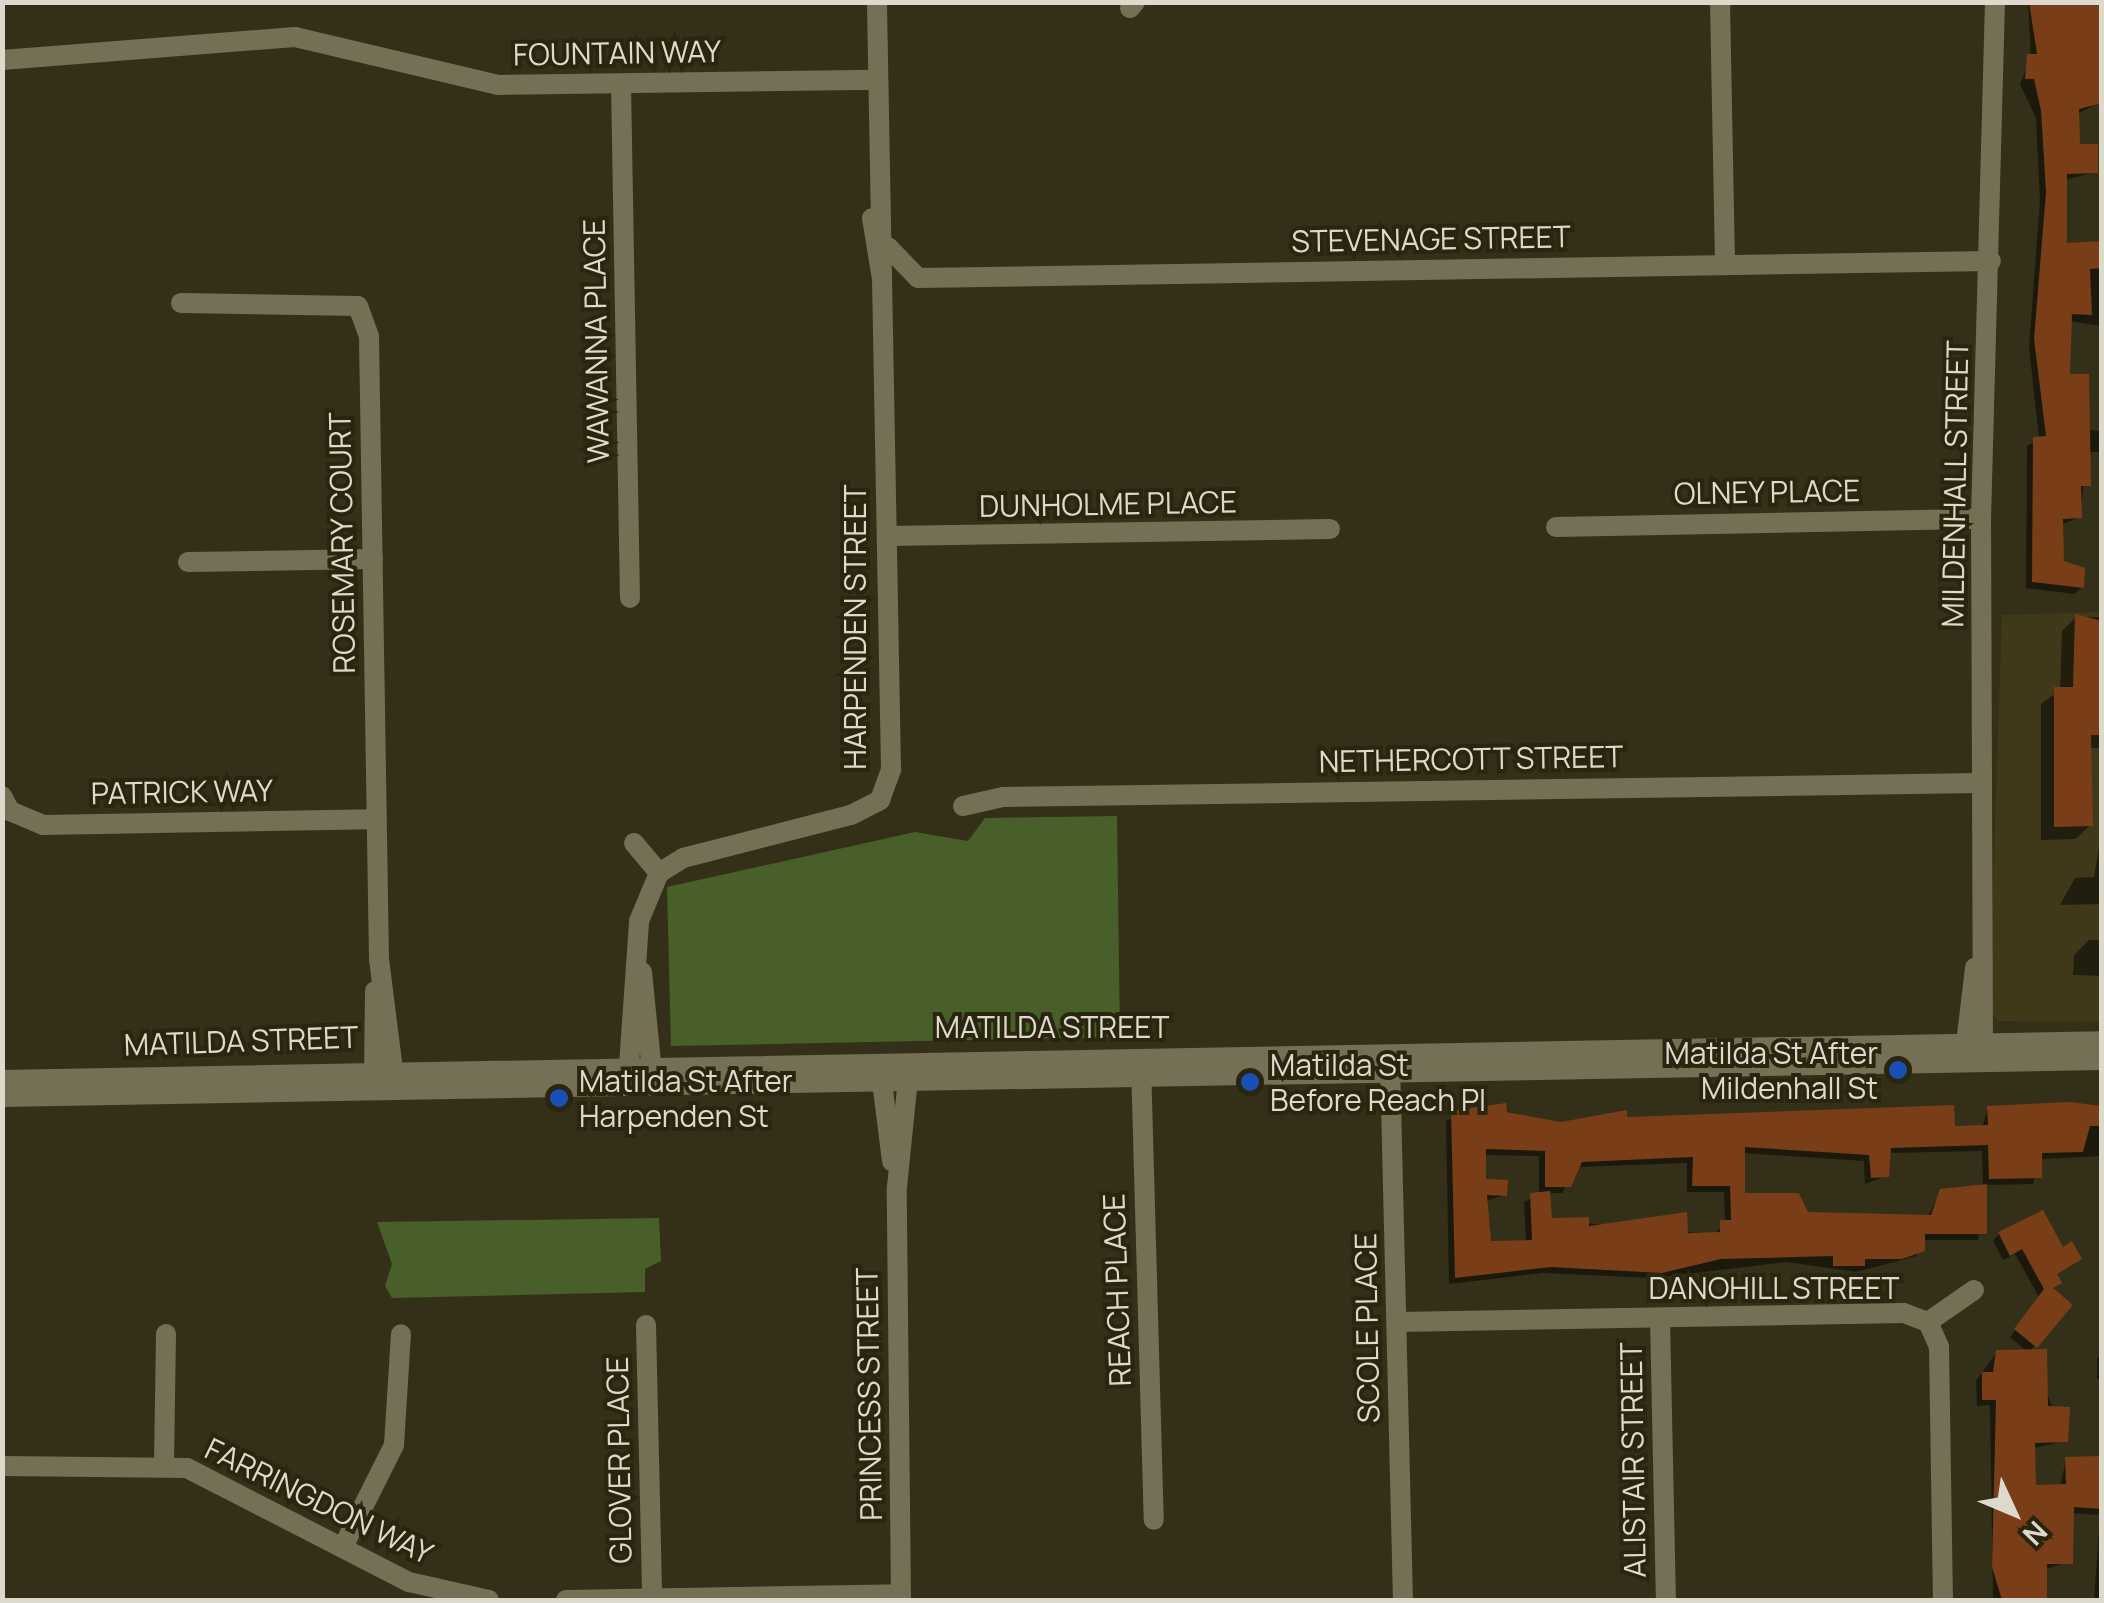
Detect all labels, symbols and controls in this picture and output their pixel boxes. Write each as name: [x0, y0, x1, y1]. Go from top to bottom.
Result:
street label: FOUNTAIN WAY: [513, 33, 721, 73]
street label: WAWANNA PLACE: [576, 219, 616, 463]
street label: STEVENAGE STREET: [1291, 219, 1571, 259]
street label: MILDENHALL STREET: [1934, 339, 1976, 629]
street label: ROSEMARY COURT: [322, 411, 362, 675]
street label: OLNEY PLACE: [1673, 472, 1861, 512]
street label: HARPENDEN STREET: [837, 484, 873, 770]
street label: DUNHOLME PLACE: [979, 484, 1237, 524]
street label: NETHERCOTT STREET: [1318, 738, 1624, 780]
street label: PATRICK WAY: [90, 772, 274, 812]
street label: MATILDA STREET: [935, 1009, 1169, 1045]
street label: MATILDA STREET: [123, 1019, 359, 1063]
place label: Matilda St After Mildenhall St: [1664, 1035, 1878, 1106]
place label: Matilda St Before Reach Pl: [1270, 1047, 1486, 1118]
marker: Matilda St After Mildenhall St: [1887, 1059, 1909, 1081]
place label: Matilda St After Harpenden St: [579, 1063, 793, 1134]
marker: Matilda St Before Reach Pl: [1239, 1071, 1261, 1093]
marker: Matilda St After Harpenden St: [548, 1087, 570, 1109]
street label: REACH PLACE: [1096, 1193, 1138, 1387]
street label: SCOLE PLACE: [1347, 1232, 1387, 1424]
street label: PRINCESS STREET: [849, 1267, 889, 1521]
street label: DANOHILL STREET: [1648, 1270, 1900, 1306]
street label: ALISTAIR STREET: [1613, 1342, 1653, 1578]
street label: GLOVER PLACE: [599, 1356, 639, 1564]
street label: FARRINGDON WAY: [199, 1430, 439, 1572]
north arrow: [1964, 1463, 2064, 1563]
text: N: [2015, 1513, 2056, 1554]

